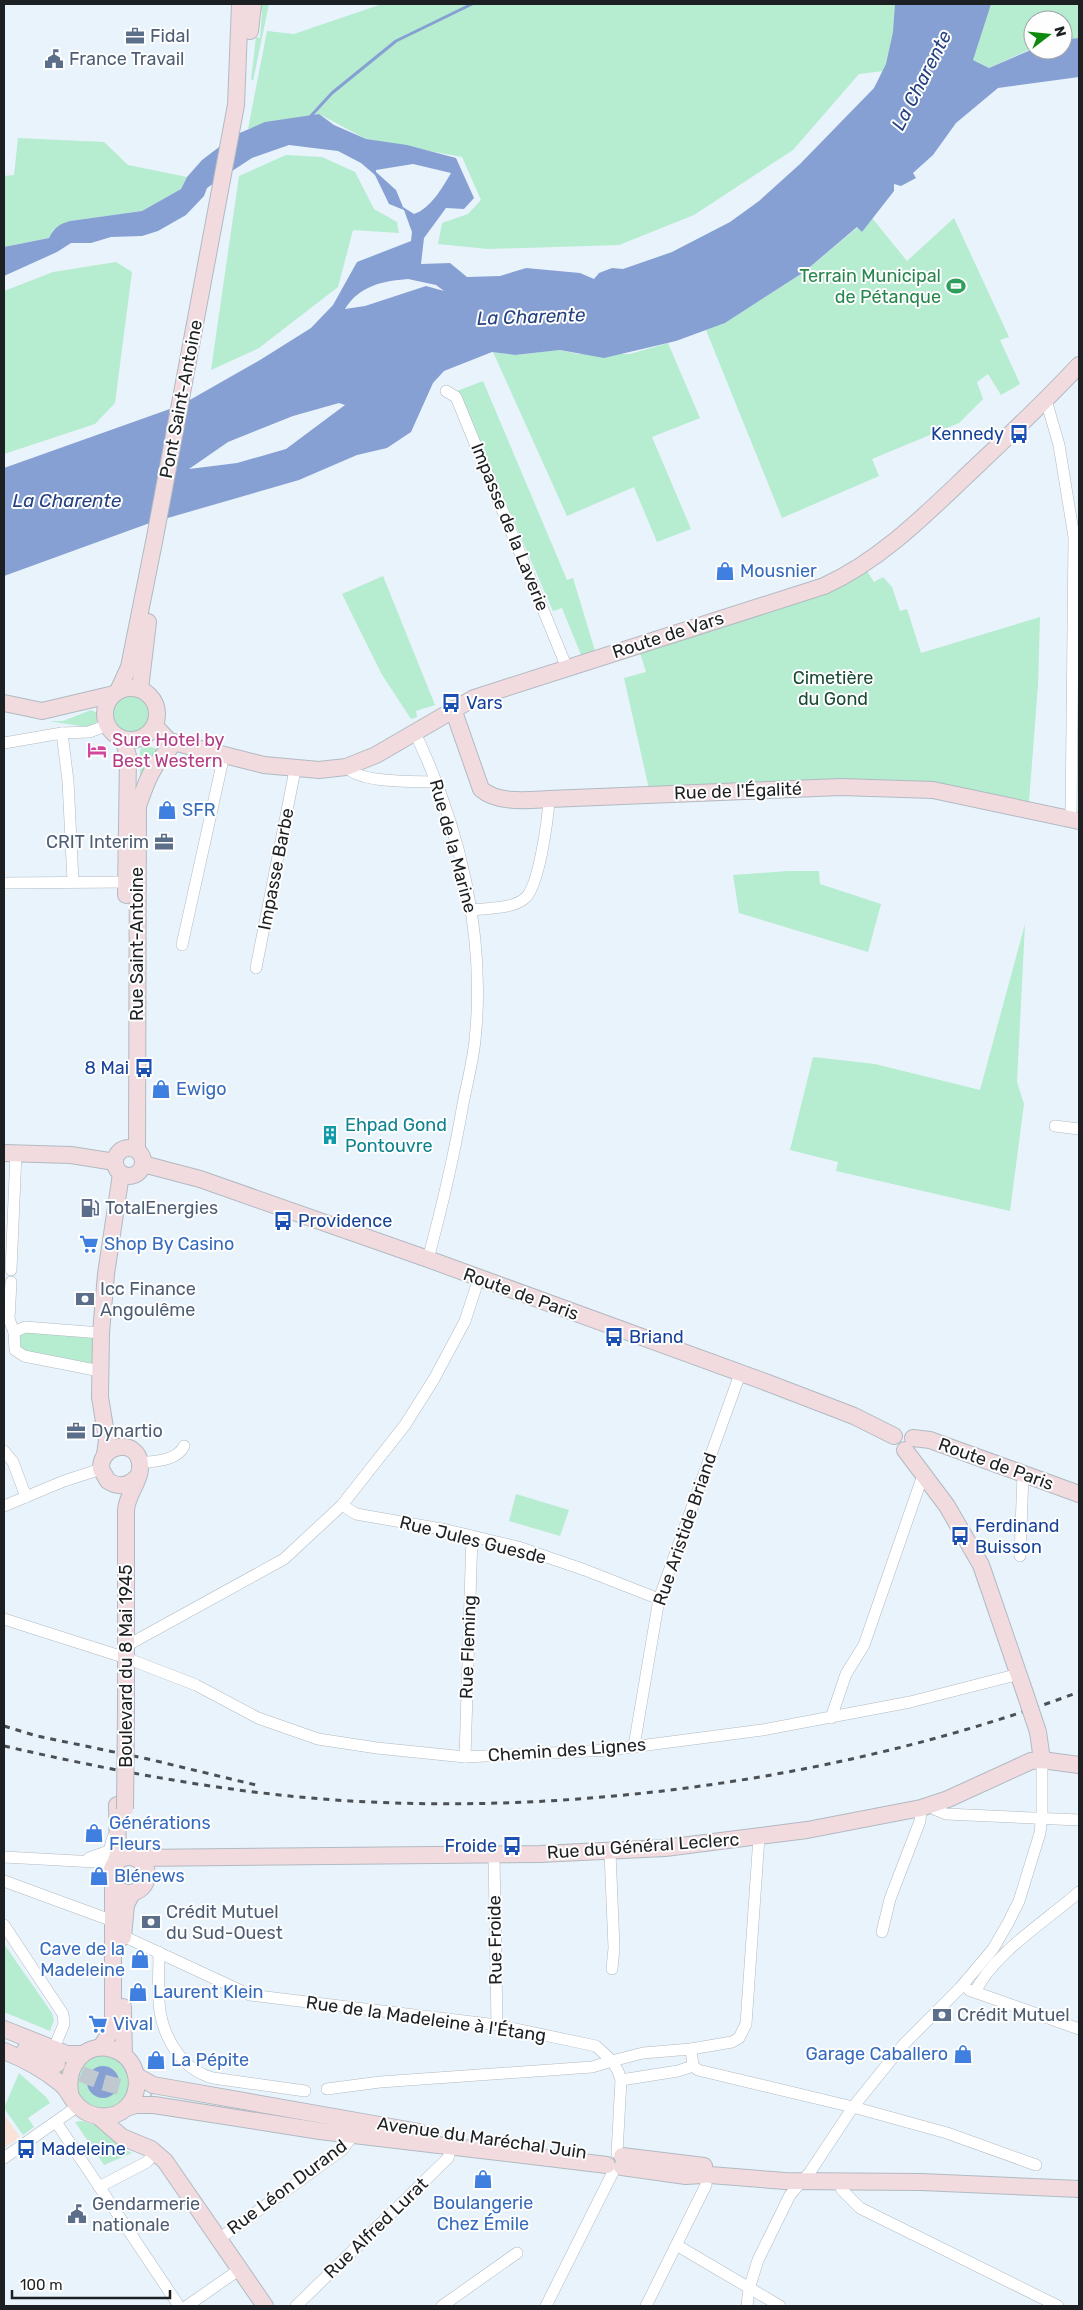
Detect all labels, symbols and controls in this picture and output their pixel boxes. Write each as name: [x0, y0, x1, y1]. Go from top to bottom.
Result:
north arrow: [1023, 10, 1073, 60]
text: N: [1050, 24, 1070, 39]
office icon: Fidal: [124, 25, 146, 47]
place label: Fidal: [150, 25, 190, 47]
water label: La Charente: [887, 26, 957, 134]
public building icon: France Travail: [43, 48, 65, 70]
place label: France Travail: [69, 48, 184, 70]
place label: Terrain Municipal de Pétanque: [799, 265, 941, 308]
sports icon: Terrain Municipal de Pétanque: [945, 275, 967, 297]
water label: La Charente: [476, 303, 586, 330]
street label: Pont Saint-Antoine: [155, 318, 207, 480]
place label: Kennedy: [931, 423, 1004, 445]
bus stop icon: Kennedy: [1008, 423, 1030, 445]
street label: Impasse de la Laverie: [466, 440, 554, 614]
water label: La Charente: [13, 489, 122, 512]
shop icon: Mousnier: [714, 560, 736, 582]
place label: Mousnier: [740, 560, 817, 582]
street label: Route de Vars: [610, 607, 726, 663]
park label: Cimetière du Gond: [793, 667, 873, 710]
bus stop icon: Vars: [440, 692, 462, 714]
place label: Vars: [466, 692, 503, 714]
place label: Sure Hotel by Best Western: [112, 729, 225, 772]
hotel icon: Sure Hotel by Best Western: [86, 739, 108, 761]
street label: Rue de la Marine: [425, 777, 481, 915]
street label: Rue de l'Égalité: [674, 778, 802, 804]
shop icon: SFR: [156, 799, 178, 821]
place label: SFR: [182, 799, 216, 821]
street label: Impasse Barbe: [253, 806, 299, 932]
place label: CRIT Interim: [46, 831, 149, 853]
office icon: CRIT Interim: [153, 831, 175, 853]
street label: Rue Saint-Antoine: [126, 867, 148, 1021]
place label: 8 Mai: [85, 1057, 129, 1079]
bus stop icon: 8 Mai: [133, 1057, 155, 1079]
shop icon: Ewigo: [150, 1078, 172, 1100]
place label: Ewigo: [176, 1078, 227, 1100]
place label: Ehpad Gond Pontouvre: [345, 1114, 447, 1157]
building icon: Ehpad Gond Pontouvre: [319, 1124, 341, 1146]
fuel station icon: TotalEnergies: [79, 1197, 101, 1219]
place label: TotalEnergies: [105, 1197, 218, 1219]
bus stop icon: Providence: [272, 1210, 294, 1232]
place label: Providence: [298, 1210, 392, 1232]
supermarket icon: Shop By Casino: [78, 1233, 100, 1255]
place label: Shop By Casino: [104, 1233, 234, 1255]
street label: Route de Paris: [460, 1263, 582, 1325]
place label: Icc Finance Angoulême: [100, 1278, 196, 1321]
bank icon: Icc Finance Angoulême: [74, 1288, 96, 1310]
bus stop icon: Briand: [603, 1326, 625, 1348]
place label: Briand: [629, 1326, 684, 1348]
office icon: Dynartio: [65, 1420, 87, 1442]
place label: Dynartio: [91, 1420, 163, 1442]
street label: Route de Paris: [935, 1433, 1057, 1495]
street label: Rue Aristide Briand: [648, 1450, 722, 1608]
street label: Rue Jules Guesde: [397, 1511, 549, 1569]
place label: Ferdinand Buisson: [975, 1515, 1060, 1558]
bus stop icon: Ferdinand Buisson: [949, 1525, 971, 1547]
street label: Boulevard du 8 Mai 1945: [115, 1564, 137, 1768]
street label: Rue Fleming: [455, 1595, 481, 1699]
street label: Chemin des Lignes: [487, 1733, 647, 1767]
place label: Générations Fleurs: [109, 1812, 211, 1855]
shop icon: Générations Fleurs: [83, 1822, 105, 1844]
street label: Rue du Général Leclerc: [546, 1828, 740, 1864]
place label: Froide: [445, 1835, 497, 1857]
bus stop icon: Froide: [501, 1835, 523, 1857]
shop icon: Blénews: [88, 1865, 110, 1887]
place label: Blénews: [114, 1865, 185, 1887]
street label: Rue Froide: [483, 1895, 507, 1985]
place label: Crédit Mutuel du Sud-Ouest: [166, 1901, 283, 1944]
bank icon: Crédit Mutuel du Sud-Ouest: [140, 1911, 162, 1933]
place label: Cave de la Madeleine: [40, 1938, 125, 1981]
shop icon: Cave de la Madeleine: [129, 1948, 151, 1970]
shop icon: Laurent Klein: [127, 1981, 149, 2003]
place label: Laurent Klein: [153, 1981, 263, 2003]
street label: Rue de la Madeleine à l'Étang: [305, 1991, 547, 2047]
bank icon: Crédit Mutuel: [931, 2004, 953, 2026]
place label: Crédit Mutuel: [957, 2004, 1070, 2026]
supermarket icon: Vival: [87, 2013, 109, 2035]
place label: Vival: [113, 2013, 153, 2035]
place label: Garage Caballero: [806, 2043, 948, 2065]
shop icon: Garage Caballero: [952, 2043, 974, 2065]
shop icon: La Pépite: [145, 2049, 167, 2071]
place label: La Pépite: [171, 2049, 249, 2071]
street label: Avenue du Maréchal Juin: [376, 2112, 588, 2164]
street label: Rue Léon Durand: [223, 2135, 351, 2239]
bus stop icon: Madeleine: [15, 2138, 37, 2160]
place label: Madeleine: [41, 2138, 126, 2160]
shop icon: Boulangerie Chez Émile: [472, 2168, 494, 2190]
street label: Rue Alfred Lurat: [319, 2173, 433, 2283]
place label: Boulangerie Chez Émile: [433, 2192, 533, 2235]
place label: Gendarmerie nationale: [92, 2193, 200, 2236]
public building icon: Gendarmerie nationale: [66, 2203, 88, 2225]
scale bar: [12, 2268, 170, 2300]
text: 100 m: [20, 2276, 62, 2294]

